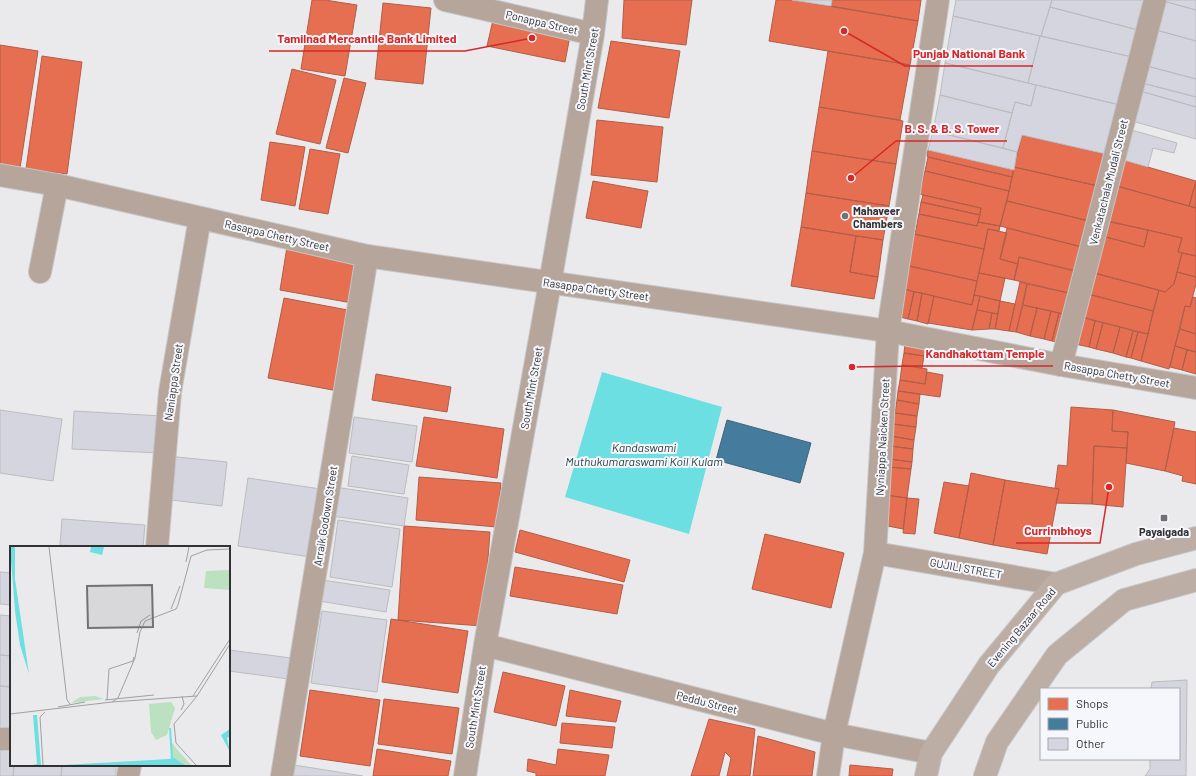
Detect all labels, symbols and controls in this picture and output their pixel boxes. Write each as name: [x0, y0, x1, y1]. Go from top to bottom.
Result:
street label: Ponappa Street: [505, 7, 579, 37]
callout: Tamilnad Mercantile Bank Limited: [269, 27, 465, 51]
street label: South Mint Street: [573, 27, 601, 111]
text: Tamilnad Mercantile Bank Limited: [277, 31, 457, 45]
callout: Punjab National Bank: [905, 42, 1033, 66]
text: Punjab National Bank: [913, 46, 1026, 60]
callout: B. S. & B. S. Tower: [896, 117, 1007, 141]
street label: Venkatachala Mudali Street: [1086, 118, 1130, 246]
text: B. S. & B. S. Tower: [905, 121, 1000, 135]
place label: Mahaveer Chambers: [853, 204, 903, 230]
marker: Mahaveer Chambers: [840, 211, 850, 221]
street label: Rasappa Chetty Street: [223, 217, 331, 253]
street label: Rasappa Chetty Street: [542, 275, 650, 303]
callout: Kandhakottam Temple: [917, 342, 1053, 366]
street label: Naniappa Street: [161, 343, 185, 421]
street label: South Mint Street: [517, 346, 545, 430]
text: Kandhakottam Temple: [925, 346, 1045, 360]
street label: Rasappa Chetty Street: [1063, 358, 1171, 390]
street label: Nyniappa Naicken Street: [872, 378, 892, 496]
water label: Kandaswami Muthukumaraswami Koil Kulam: [565, 440, 723, 468]
street label: Arraik Godown Street: [311, 465, 339, 567]
marker: Payaigada: [1159, 513, 1169, 523]
callout: Currimbhoys: [1016, 519, 1100, 543]
text: Currimbhoys: [1024, 523, 1092, 537]
place label: Payaigada: [1139, 525, 1189, 538]
inset map: [10, 546, 230, 766]
street label: GUJILI STREET: [929, 555, 1003, 581]
street label: Evening Bazaar Road: [984, 585, 1058, 669]
street label: South Mint Street: [462, 665, 488, 749]
street label: Peddu Street: [675, 688, 739, 716]
legend: [1040, 688, 1180, 760]
text: Shops: [1076, 696, 1109, 710]
text: Public: [1076, 716, 1108, 730]
text: Other: [1076, 736, 1106, 750]

